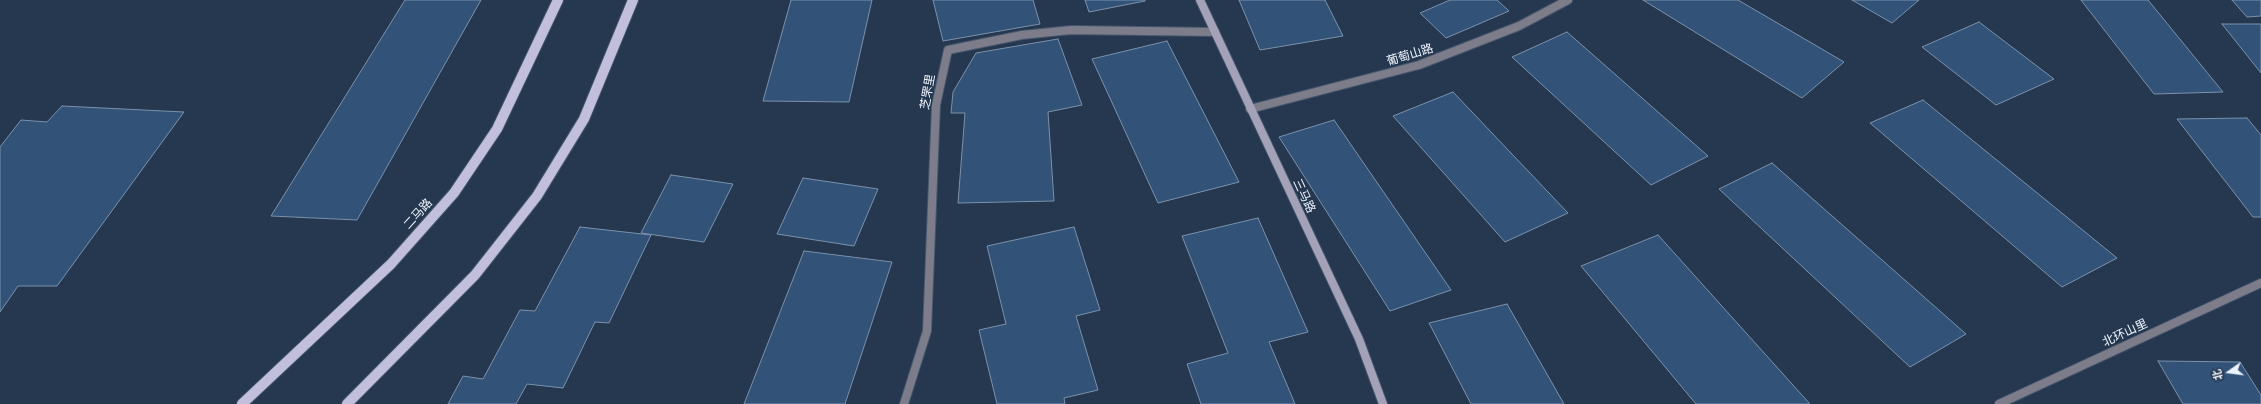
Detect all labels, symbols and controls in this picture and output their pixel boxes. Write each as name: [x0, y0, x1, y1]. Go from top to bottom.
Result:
street label: 葡萄山路: [1385, 41, 1435, 69]
street label: 芝罘里: [918, 73, 938, 111]
street label: 三马路: [1290, 177, 1318, 215]
street label: 二马路: [401, 196, 435, 232]
street label: 北环山里: [2100, 316, 2150, 350]
north arrow: [2209, 352, 2249, 392]
text: 北: [2209, 368, 2225, 382]

